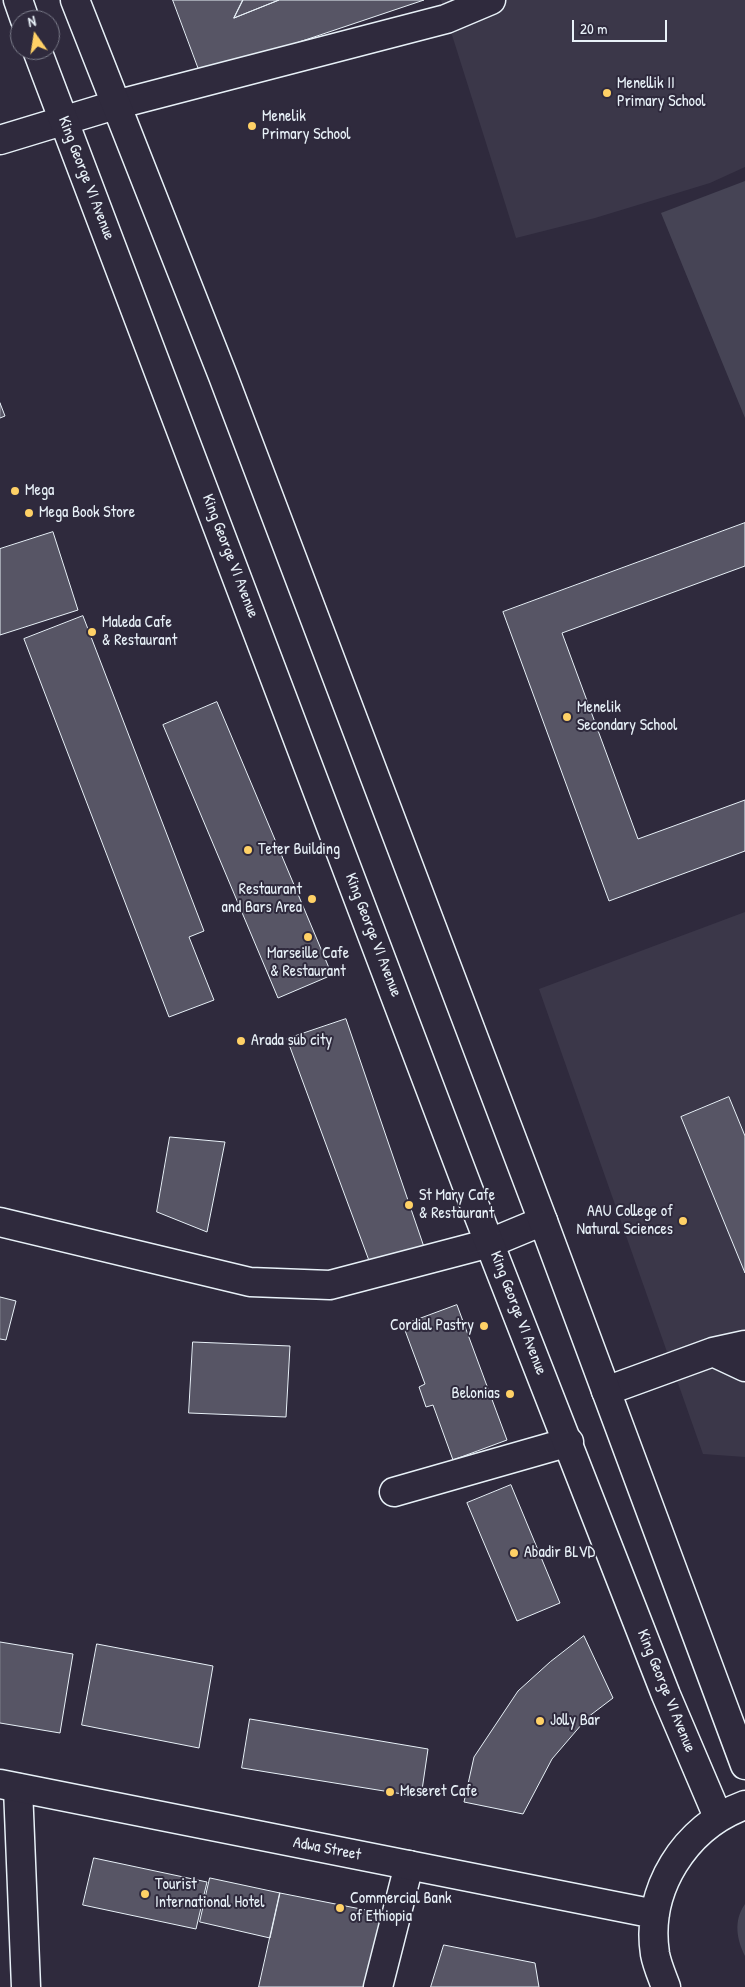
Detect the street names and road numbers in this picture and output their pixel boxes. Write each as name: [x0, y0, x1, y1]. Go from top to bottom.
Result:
street label: King George VI Avenue: [54, 113, 118, 243]
street label: King George VI Avenue: [198, 491, 262, 621]
street label: King George VI Avenue: [341, 870, 405, 1000]
street label: King George VI Avenue: [486, 1248, 550, 1378]
street label: King George VI Avenue: [633, 1627, 699, 1755]
street label: Adwa Street: [291, 1833, 363, 1865]

